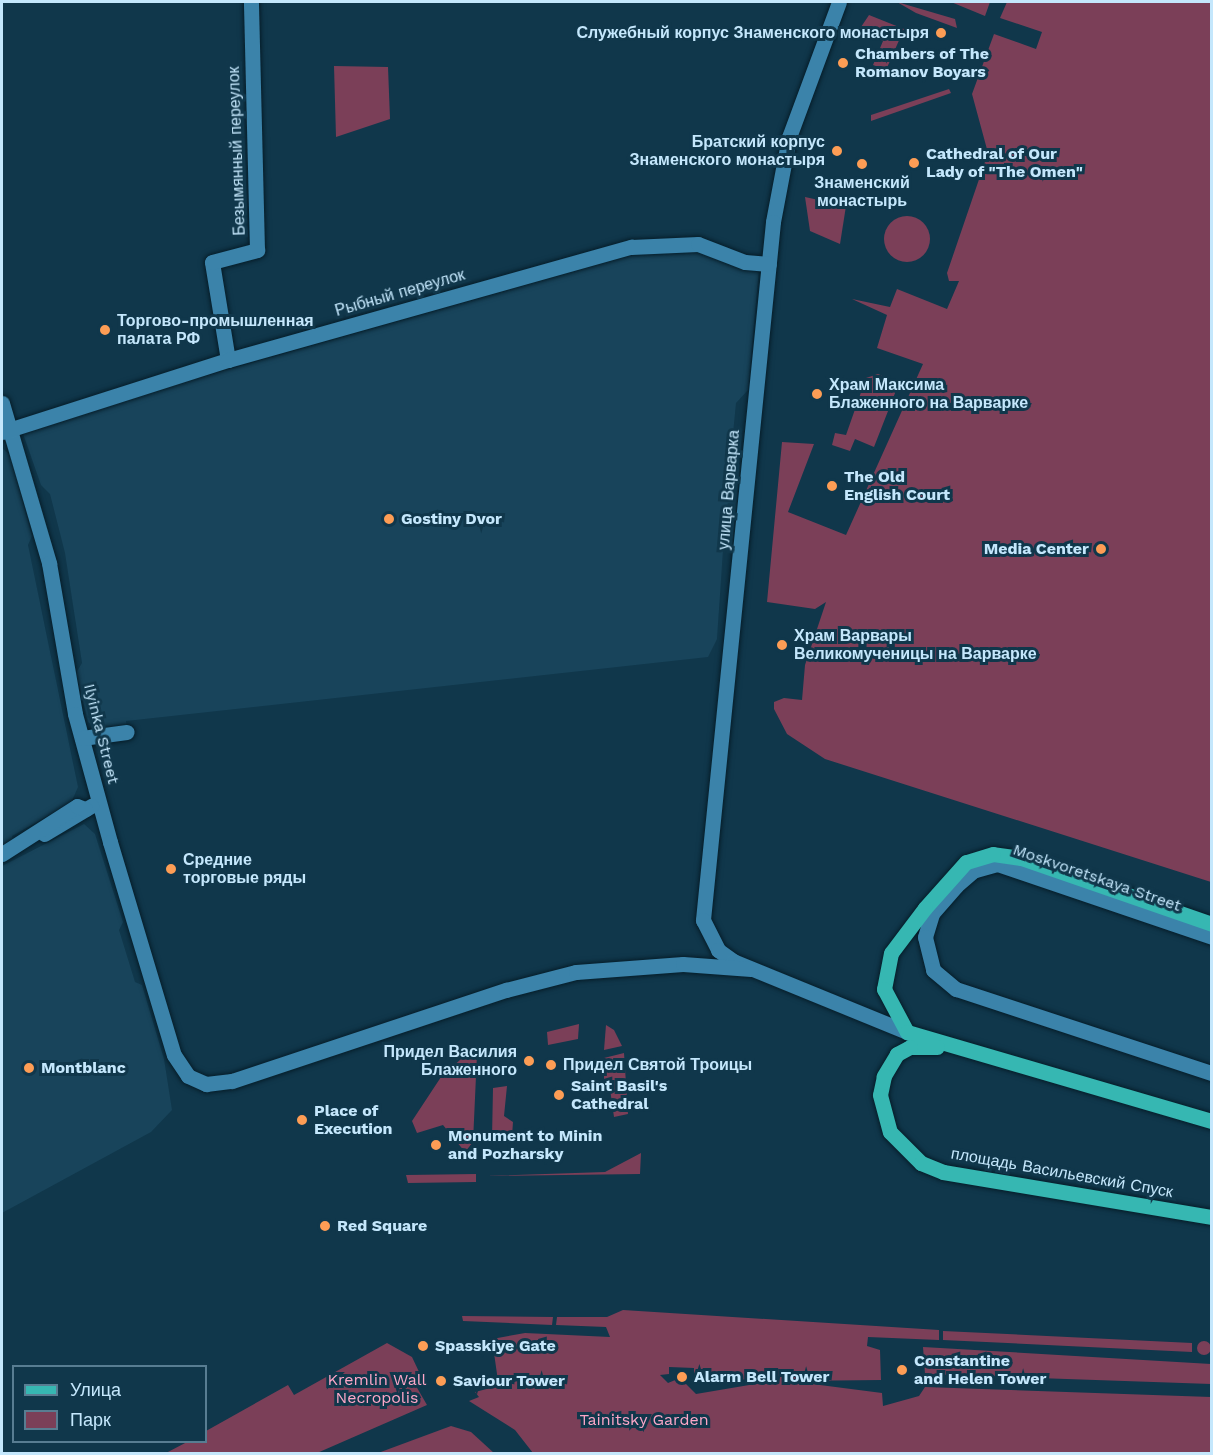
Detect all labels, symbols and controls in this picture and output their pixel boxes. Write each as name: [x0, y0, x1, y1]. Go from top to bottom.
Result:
place label: Служебный корпус Знаменского монастыря: [576, 23, 929, 43]
marker: Служебный корпус Знаменского монастыря: [934, 26, 948, 40]
place label: Chambers of The Romanov Boyars: [855, 44, 990, 82]
marker: Chambers of The Romanov Boyars: [836, 56, 850, 70]
street label: Безымянный переулок: [224, 66, 250, 236]
place label: Братский корпус Знаменского монастыря: [629, 132, 825, 170]
marker: Братский корпус Знаменского монастыря: [830, 144, 844, 158]
place label: Cathedral of Our Lady of "The Omen": [926, 144, 1083, 182]
marker: Cathedral of Our Lady of "The Omen": [907, 156, 921, 170]
marker: Знаменский монастырь: [855, 157, 869, 171]
place label: Знаменский монастырь: [814, 173, 910, 211]
street label: Рыбный переулок: [333, 265, 467, 321]
place label: Торгово-промышленная палата РФ: [117, 311, 314, 349]
marker: Торгово-промышленная палата РФ: [98, 323, 112, 337]
place label: Храм Максима Блаженного на Варварке: [829, 375, 1028, 413]
marker: Храм Максима Блаженного на Варварке: [810, 387, 824, 401]
street label: улица Варварка: [714, 429, 744, 551]
place label: The Old English Court: [844, 467, 950, 505]
marker: The Old English Court: [825, 479, 839, 493]
place label: Gostiny Dvor: [401, 509, 502, 529]
marker: Gostiny Dvor: [382, 512, 396, 526]
place label: Media Center: [984, 539, 1089, 559]
marker: Media Center: [1094, 542, 1108, 556]
place label: Храм Варвары Великомученицы на Варварке: [794, 626, 1037, 664]
marker: Храм Варвары Великомученицы на Варварке: [775, 638, 789, 652]
street label: Ilyinka Street: [79, 682, 123, 786]
street label: Moskvoretskaya Street: [1010, 840, 1184, 916]
place label: Средние торговые ряды: [183, 850, 306, 888]
marker: Средние торговые ряды: [164, 862, 178, 876]
place label: Придел Василия Блаженного: [384, 1042, 517, 1080]
marker: Придел Василия Блаженного: [522, 1054, 536, 1068]
place label: Придел Святой Троицы: [563, 1055, 752, 1075]
place label: Montblanc: [41, 1058, 126, 1078]
marker: Придел Святой Троицы: [544, 1058, 558, 1072]
marker: Montblanc: [22, 1061, 36, 1075]
place label: Saint Basil's Cathedral: [571, 1076, 667, 1114]
marker: Saint Basil's Cathedral: [552, 1088, 566, 1102]
place label: Place of Execution: [314, 1101, 392, 1139]
marker: Place of Execution: [295, 1113, 309, 1127]
place label: Monument to Minin and Pozharsky: [448, 1126, 603, 1164]
marker: Monument to Minin and Pozharsky: [429, 1138, 443, 1152]
street label: площадь Васильевский Спуск: [950, 1144, 1174, 1202]
place label: Red Square: [337, 1216, 427, 1236]
marker: Red Square: [318, 1219, 332, 1233]
place label: Spasskiye Gate: [435, 1336, 556, 1356]
marker: Spasskiye Gate: [416, 1339, 430, 1353]
place label: Constantine and Helen Tower: [914, 1351, 1047, 1389]
marker: Constantine and Helen Tower: [895, 1363, 909, 1377]
legend: [12, 1365, 207, 1443]
place label: Alarm Bell Tower: [694, 1367, 830, 1387]
park label: Kremlin Wall Necropolis: [327, 1370, 427, 1408]
marker: Alarm Bell Tower: [675, 1370, 689, 1384]
place label: Saviour Tower: [453, 1371, 565, 1391]
marker: Saviour Tower: [434, 1374, 448, 1388]
text: Улица: [70, 1379, 121, 1400]
text: Парк: [70, 1409, 111, 1430]
park label: Tainitsky Garden: [579, 1410, 709, 1430]

